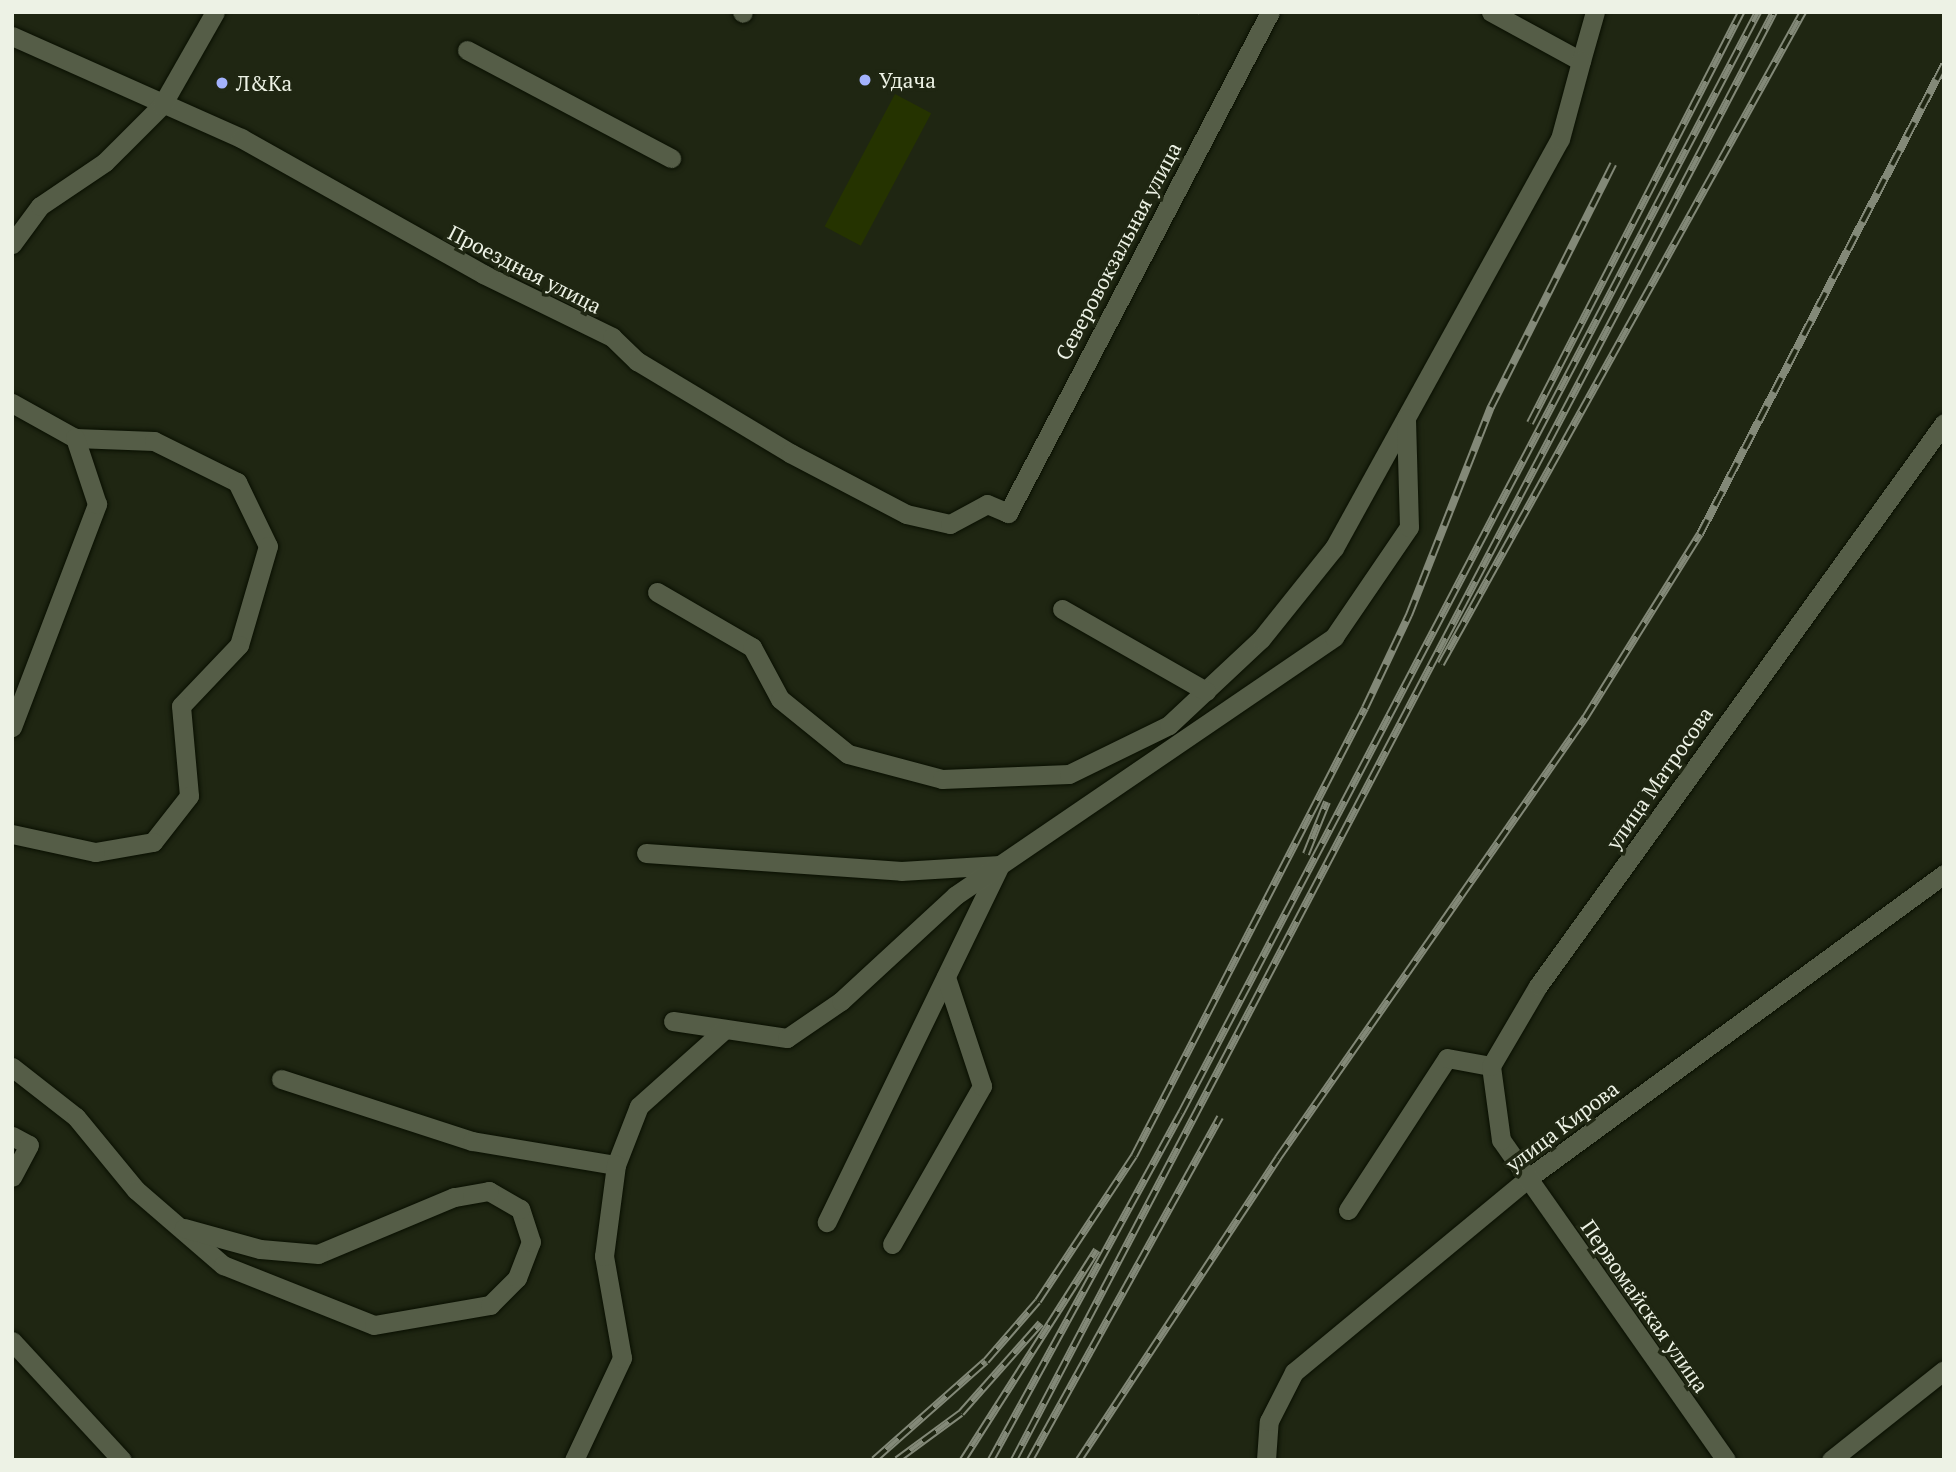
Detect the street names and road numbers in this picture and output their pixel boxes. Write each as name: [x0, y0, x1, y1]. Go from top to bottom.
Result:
street label: Северовокзальная улица: [1050, 138, 1186, 364]
street label: Проездная улица: [444, 219, 606, 319]
street label: улица Матросова: [1600, 702, 1718, 854]
street label: улица Кирова: [1501, 1075, 1623, 1177]
street label: Первомайская улица: [1576, 1215, 1714, 1397]

